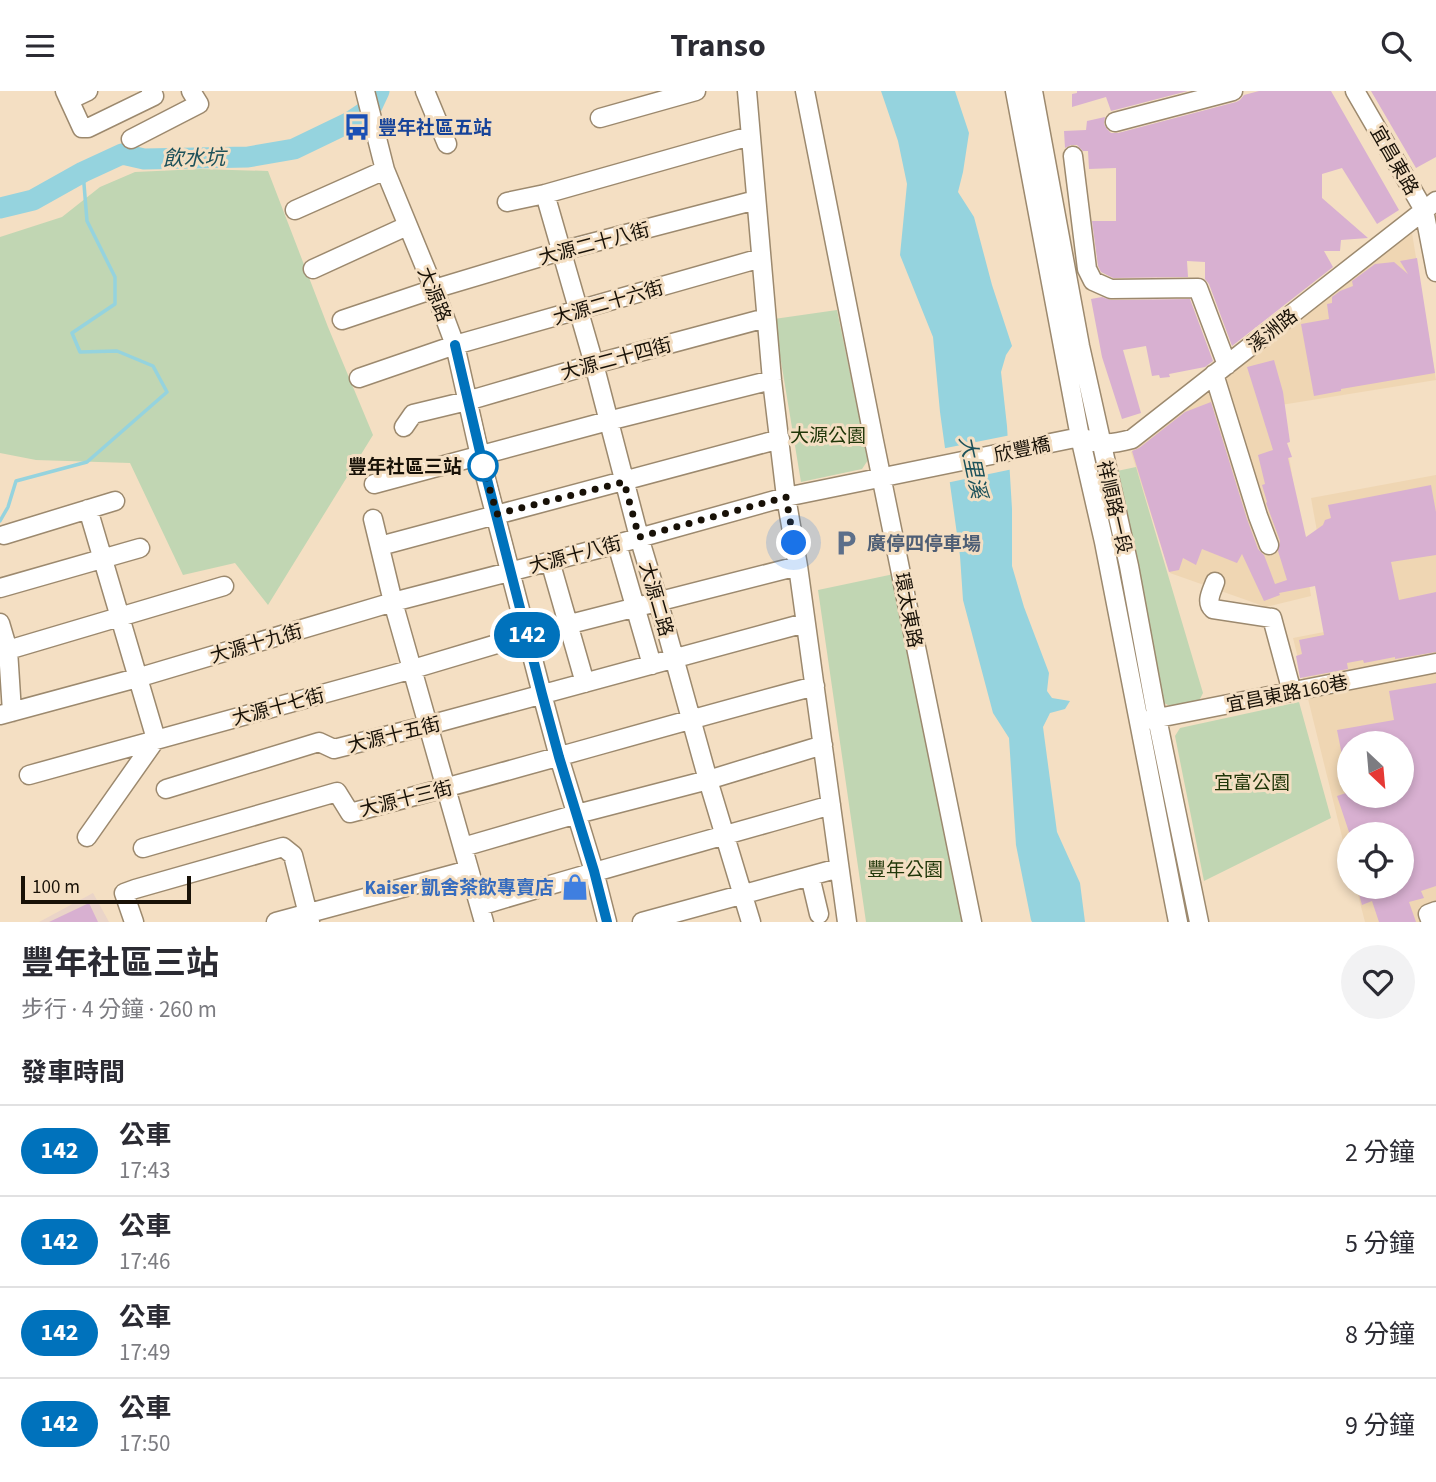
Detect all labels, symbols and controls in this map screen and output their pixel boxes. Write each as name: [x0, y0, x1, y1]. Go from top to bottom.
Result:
text: Transo: [670, 23, 766, 69]
icon: menu: [21, 27, 59, 65]
icon: search: [1377, 27, 1415, 65]
bus stop icon: 豐年社區五站: [342, 112, 372, 142]
place label: 豐年社區五站: [378, 115, 492, 142]
street label: 宜昌東路: [1363, 121, 1424, 200]
water label: 飲水坑: [162, 142, 229, 174]
street label: 大源二十八街: [536, 217, 653, 272]
street label: 大源路: [410, 263, 457, 326]
street label: 大源二十六街: [550, 275, 667, 332]
street label: 溪洲路: [1242, 303, 1304, 359]
street label: 大源二十四街: [558, 332, 675, 387]
park label: 大源公園: [790, 423, 866, 450]
street label: 欣豐橋: [992, 431, 1053, 470]
water label: 大里溪: [952, 433, 995, 504]
marker: 豐年社區三站: [468, 451, 498, 481]
place label: 豐年社區三站: [348, 454, 462, 481]
street label: 祥順路一段: [1090, 458, 1137, 557]
your location: [776, 525, 811, 560]
parking icon: 廣停四停車場: [831, 528, 861, 558]
street label: 大源十八街: [526, 530, 625, 581]
place label: 廣停四停車場: [867, 531, 981, 558]
street label: 大源二路: [632, 559, 679, 640]
street label: 環太東路: [887, 570, 928, 650]
line badge: 142: [487, 612, 567, 658]
text: 142: [508, 617, 546, 652]
street label: 大源十九街: [207, 618, 306, 671]
street label: 宜昌東路160巷: [1224, 669, 1350, 719]
street label: 大源十七街: [229, 682, 328, 733]
street label: 大源十五街: [345, 711, 444, 760]
north arrow: [1337, 731, 1414, 809]
map controls: [1337, 731, 1414, 899]
park label: 宜富公園: [1214, 770, 1290, 797]
street label: 大源十三街: [357, 775, 456, 824]
button: locate: [1337, 822, 1414, 899]
park label: 豐年公園: [867, 857, 943, 884]
shop icon: Kaiser 凱舍茶飲專賣店: [560, 872, 590, 902]
scale bar: [21, 873, 191, 905]
text: 100 m: [32, 874, 80, 901]
place label: Kaiser 凱舍茶飲專賣店: [364, 875, 554, 902]
text: 豐年社區三站: [21, 940, 219, 987]
button: heart: [1341, 945, 1415, 1019]
text: 步行 · 4 分鐘 · 260 m: [21, 993, 217, 1026]
text: 發車時間: [21, 1054, 125, 1091]
text: 公車: [119, 1117, 171, 1154]
text: 142: [40, 1133, 79, 1168]
text: 2 分鐘: [1345, 1134, 1415, 1171]
text: 17:43: [119, 1154, 170, 1187]
text: 公車: [119, 1208, 171, 1245]
text: 142: [40, 1224, 79, 1259]
text: 5 分鐘: [1345, 1225, 1415, 1262]
text: 17:46: [119, 1245, 170, 1278]
text: 公車: [119, 1299, 171, 1336]
text: 142: [40, 1315, 79, 1350]
text: 8 分鐘: [1345, 1316, 1415, 1353]
text: 17:49: [119, 1336, 170, 1369]
text: 公車: [119, 1390, 171, 1427]
text: 142: [40, 1406, 79, 1441]
text: 9 分鐘: [1345, 1407, 1415, 1444]
text: 17:50: [119, 1427, 170, 1460]

